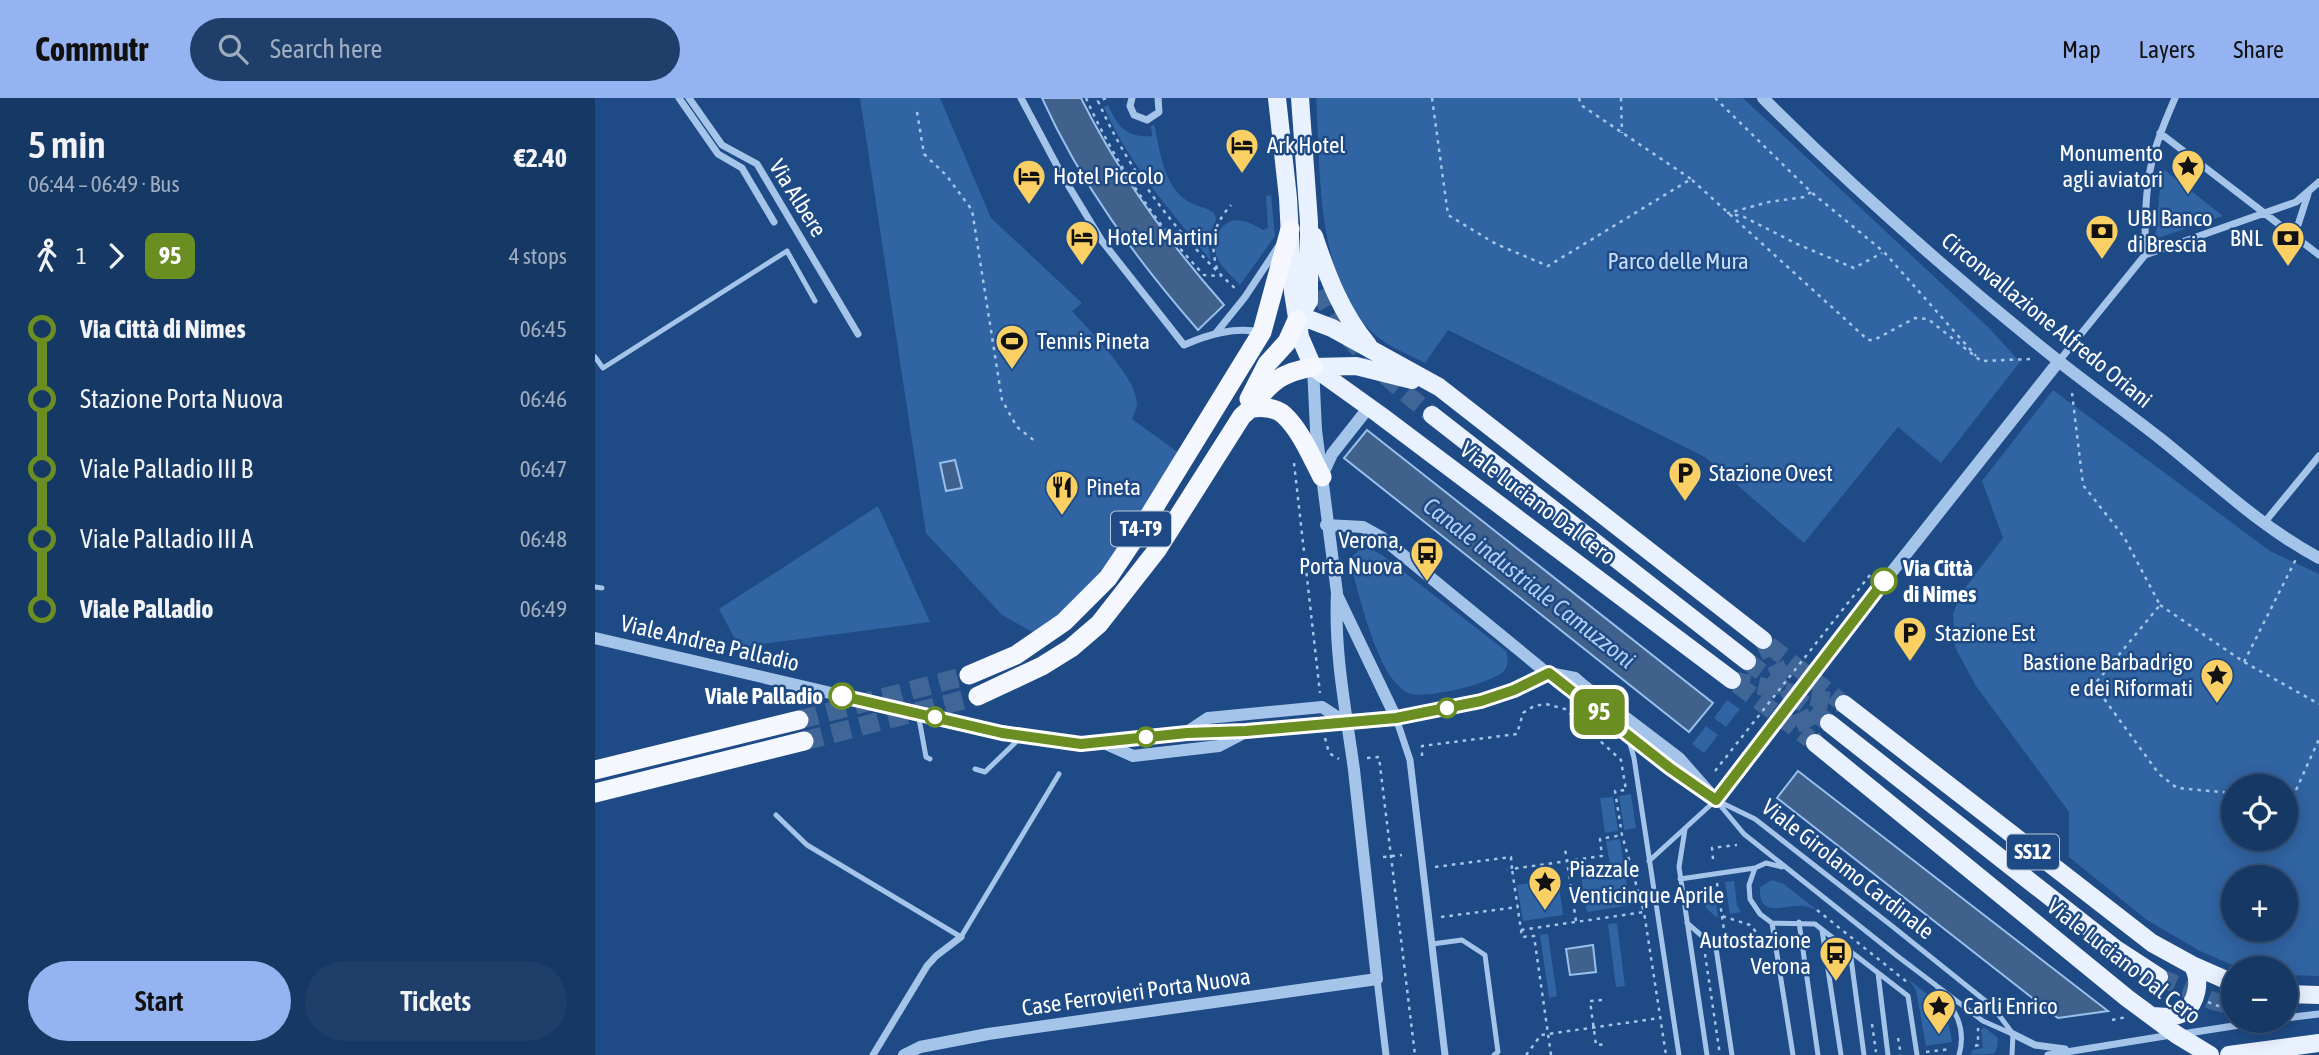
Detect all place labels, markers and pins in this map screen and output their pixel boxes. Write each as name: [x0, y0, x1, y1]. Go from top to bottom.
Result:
hotel icon: Ark Hotel: [1223, 126, 1261, 175]
place label: Ark Hotel: [1267, 132, 1345, 158]
place label: Monumento agli aviatori: [2059, 140, 2163, 192]
place icon: Monumento agli aviatori: [2169, 147, 2207, 196]
hotel icon: Hotel Piccolo: [1010, 157, 1048, 206]
place label: Hotel Piccolo: [1053, 163, 1164, 189]
place label: UBI Banco di Brescia: [2127, 205, 2213, 257]
bank icon: UBI Banco di Brescia: [2083, 212, 2121, 261]
hotel icon: Hotel Martini: [1063, 218, 1101, 267]
bank icon: BNL: [2269, 219, 2307, 268]
place label: Hotel Martini: [1107, 224, 1218, 250]
place label: BNL: [2230, 225, 2263, 251]
sports icon: Tennis Pineta: [993, 322, 1031, 371]
place label: Tennis Pineta: [1037, 328, 1150, 354]
parking icon: Stazione Ovest: [1666, 454, 1704, 503]
place label: Stazione Ovest: [1709, 460, 1833, 486]
restaurant icon: Pineta: [1043, 468, 1081, 517]
place label: Pineta: [1086, 474, 1141, 500]
place label: Verona, Porta Nuova: [1299, 527, 1403, 579]
bus stop icon: Verona, Porta Nuova: [1408, 534, 1446, 583]
place label: Via Città di Nimes: [1902, 555, 1976, 607]
marker: Via Città di Nimes: [1871, 568, 1897, 594]
parking icon: Stazione Est: [1891, 614, 1929, 663]
place label: Stazione Est: [1935, 620, 2036, 646]
place label: Bastione Barbadrigo e dei Riformati: [2023, 649, 2193, 701]
place icon: Bastione Barbadrigo e dei Riformati: [2198, 656, 2236, 705]
place label: Viale Palladio: [704, 683, 823, 709]
marker: Viale Palladio: [829, 683, 855, 709]
unlabelled marker: [1437, 698, 1457, 718]
unlabelled marker: [925, 707, 945, 727]
unlabelled marker: [1136, 727, 1156, 747]
place label: Piazzale Venticinque Aprile: [1569, 856, 1724, 908]
place icon: Piazzale Venticinque Aprile: [1526, 863, 1564, 912]
place label: Autostazione Verona: [1700, 927, 1811, 979]
bus stop icon: Autostazione Verona: [1817, 934, 1855, 983]
place icon: Carli Enrico: [1920, 987, 1958, 1036]
place label: Carli Enrico: [1963, 993, 2058, 1019]

